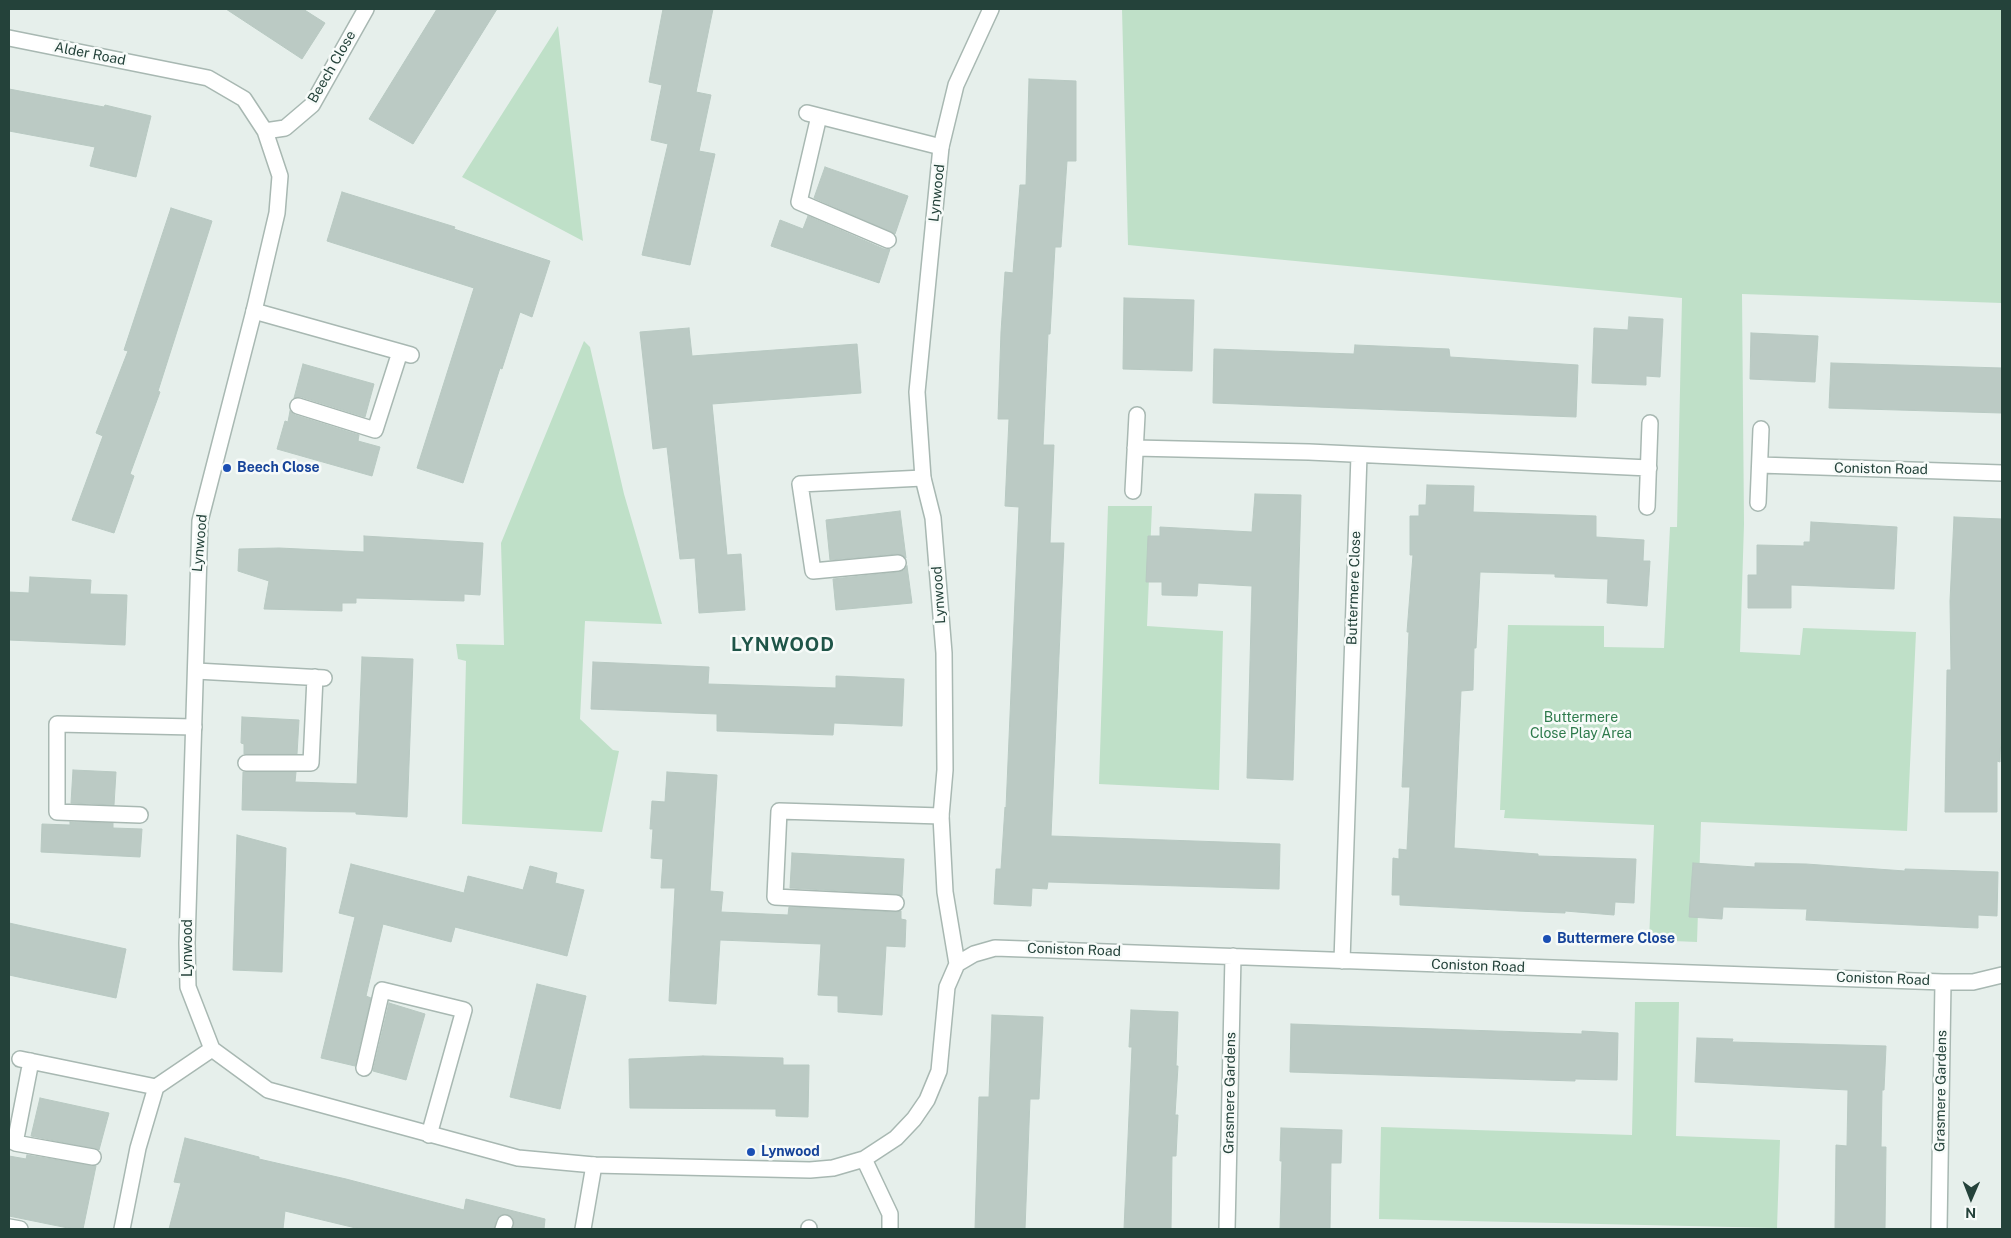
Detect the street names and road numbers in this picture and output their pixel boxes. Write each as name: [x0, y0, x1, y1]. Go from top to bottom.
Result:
street label: Beech Close: [305, 28, 359, 106]
street label: Alder Road: [53, 39, 127, 69]
street label: Lynwood: [926, 163, 948, 223]
street label: Coniston Road: [1834, 460, 1928, 478]
street label: Lynwood: [189, 513, 211, 573]
street label: Buttermere Close: [1344, 531, 1364, 645]
street label: Lynwood: [929, 566, 949, 624]
street label: Lynwood: [180, 919, 196, 977]
street label: Coniston Road: [1027, 940, 1121, 960]
street label: Coniston Road: [1431, 956, 1525, 976]
street label: Coniston Road: [1836, 969, 1930, 989]
street label: Grasmere Gardens: [1932, 1030, 1950, 1152]
street label: Grasmere Gardens: [1221, 1032, 1239, 1154]

